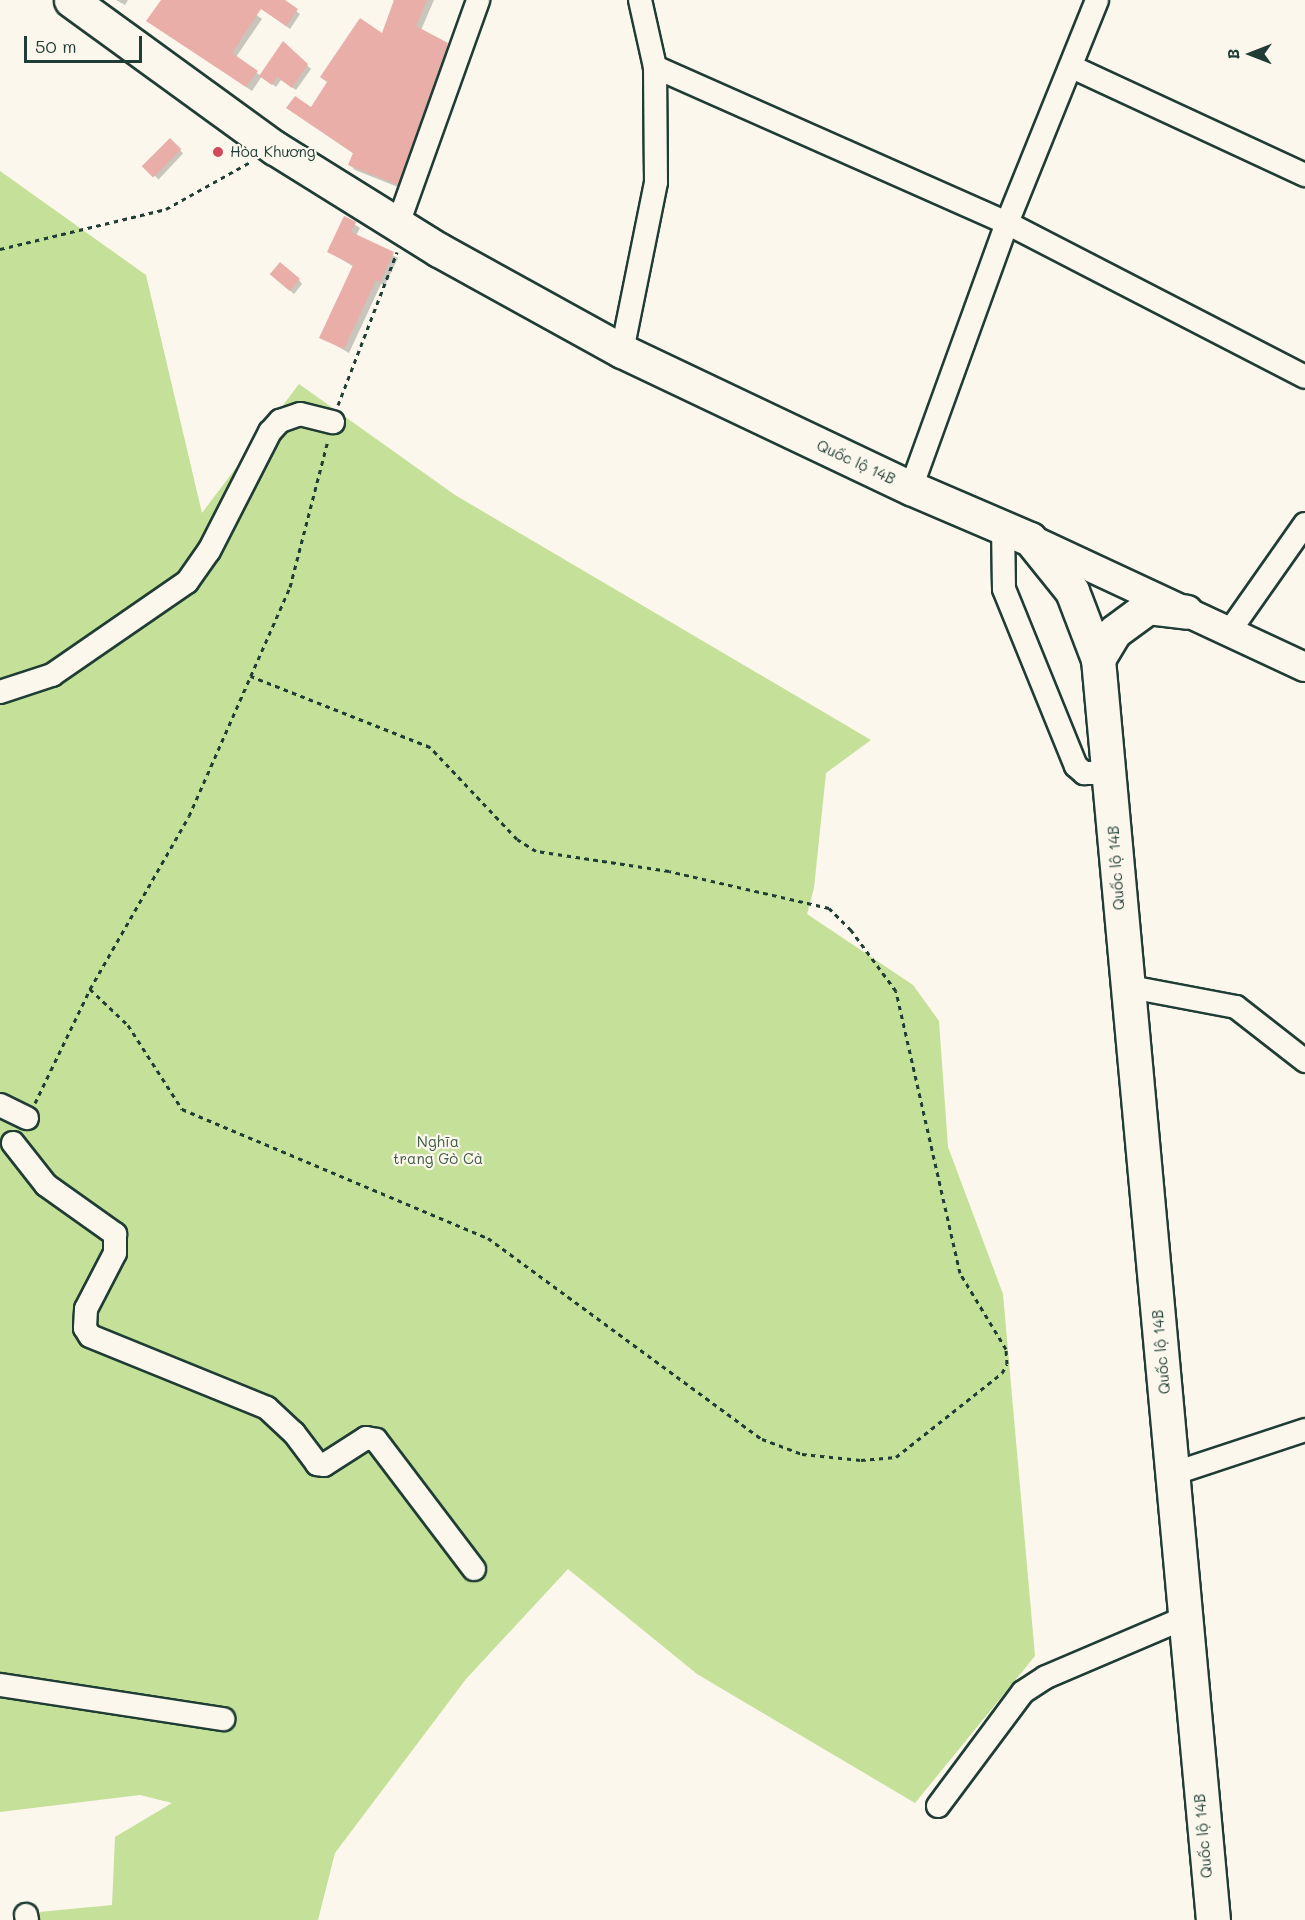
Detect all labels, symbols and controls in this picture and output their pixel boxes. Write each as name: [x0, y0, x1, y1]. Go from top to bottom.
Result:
scale bar: [27, 24, 146, 62]
north arrow: [1221, 24, 1281, 84]
text: 50 m: [35, 34, 77, 58]
text: B: [1222, 49, 1243, 59]
place label: Hòa Khương: [230, 143, 315, 161]
marker: Hòa Khương: [211, 145, 225, 159]
street label: Quốc lộ 14B: [814, 436, 898, 488]
street label: Quốc lộ 14B: [1104, 825, 1128, 911]
park label: Nghĩa trang Gò Cà: [393, 1132, 483, 1167]
street label: Quốc lộ 14B: [1148, 1309, 1174, 1395]
street label: Quốc lộ 14B: [1190, 1793, 1216, 1879]

